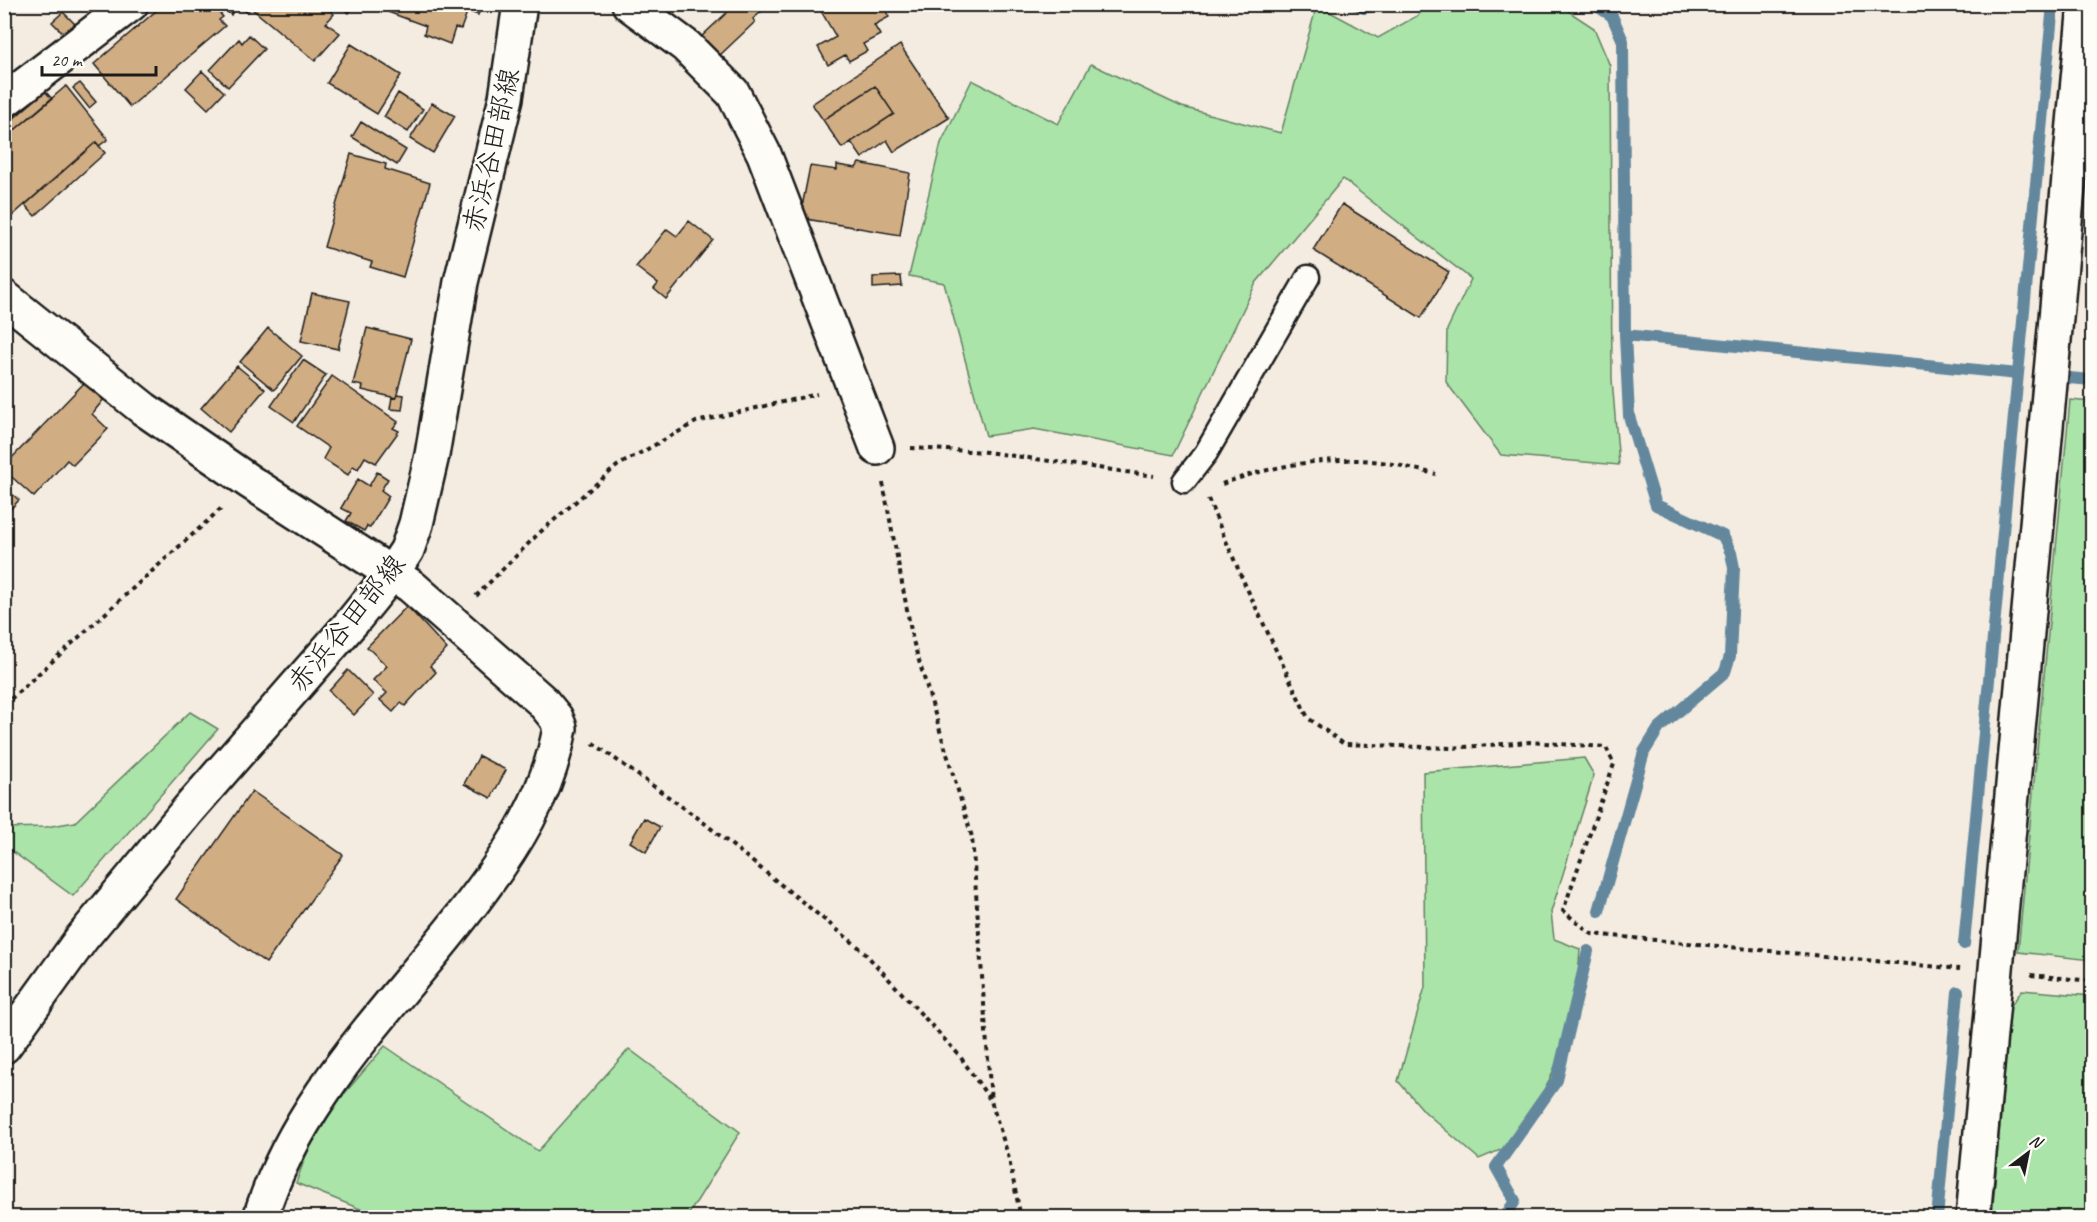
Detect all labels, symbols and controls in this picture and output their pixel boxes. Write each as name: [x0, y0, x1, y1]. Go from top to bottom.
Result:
scale bar: [42, 39, 156, 77]
text: 20 m: [51, 49, 84, 71]
street label: 赤浜谷田部線: [455, 64, 527, 236]
street label: 赤浜谷田部線: [280, 547, 412, 699]
north arrow: [1998, 1123, 2058, 1183]
text: N: [2026, 1130, 2048, 1154]

